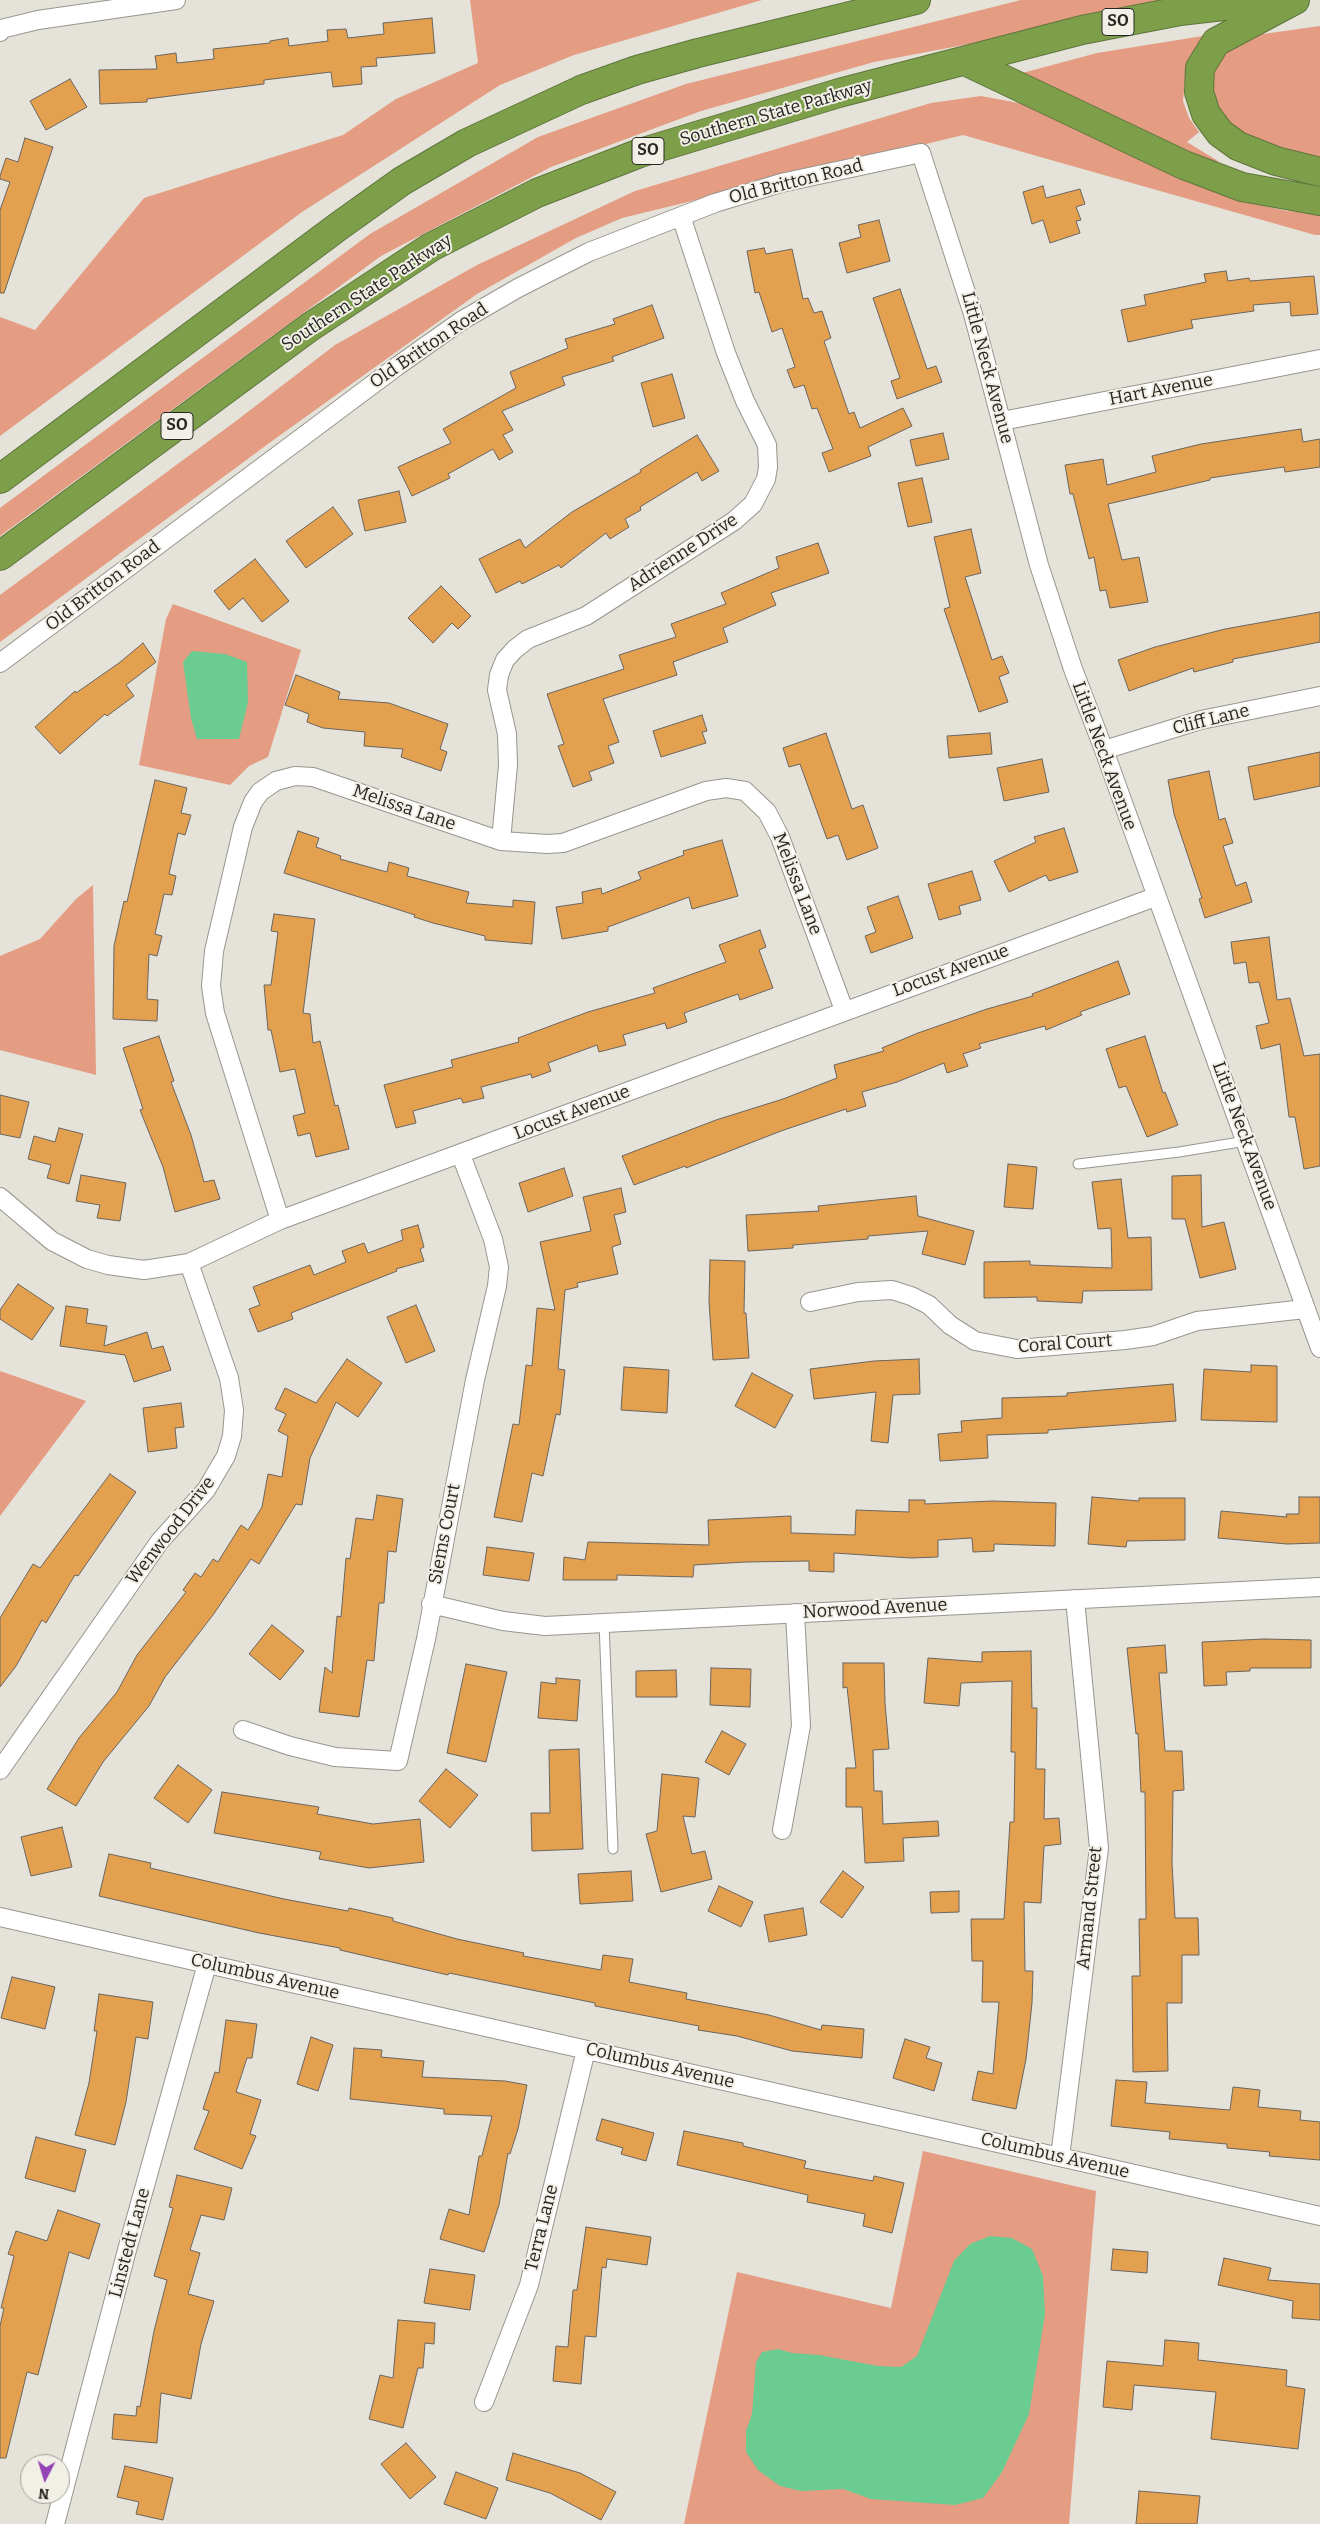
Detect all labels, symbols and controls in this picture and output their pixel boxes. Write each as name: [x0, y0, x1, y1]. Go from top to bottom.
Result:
road number: SO: [1102, 8, 1134, 36]
street label: Southern State Parkway: [677, 75, 875, 151]
road number: SO: [632, 138, 664, 164]
street label: Old Britton Road: [727, 155, 865, 209]
street label: Southern State Parkway: [278, 230, 456, 356]
street label: Little Neck Avenue: [956, 290, 1018, 446]
street label: Old Britton Road: [366, 299, 492, 393]
street label: Hart Avenue: [1107, 369, 1215, 411]
road number: SO: [161, 412, 193, 440]
street label: Adrienne Drive: [624, 509, 742, 597]
street label: Old Britton Road: [42, 536, 164, 636]
street label: Little Neck Avenue: [1067, 679, 1141, 833]
street label: Cliff Lane: [1170, 700, 1252, 740]
street label: Melissa Lane: [350, 780, 458, 836]
street label: Melissa Lane: [768, 830, 826, 938]
street label: Locust Avenue: [890, 940, 1012, 1002]
street label: Little Neck Avenue: [1207, 1059, 1281, 1213]
street label: Locust Avenue: [511, 1081, 633, 1145]
street label: Coral Court: [1017, 1330, 1113, 1358]
street label: Wenwood Drive: [122, 1473, 220, 1589]
street label: Siems Court: [425, 1482, 465, 1586]
street label: Norwood Avenue: [802, 1594, 948, 1624]
street label: Armand Street: [1073, 1845, 1107, 1971]
street label: Columbus Avenue: [188, 1949, 342, 2005]
street label: Columbus Avenue: [583, 2038, 737, 2094]
street label: Columbus Avenue: [978, 2128, 1132, 2184]
street label: Terra Lane: [521, 2182, 563, 2274]
street label: Linstedt Lane: [105, 2186, 155, 2300]
north arrow: [20, 2454, 70, 2504]
text: N: [38, 2485, 50, 2502]

